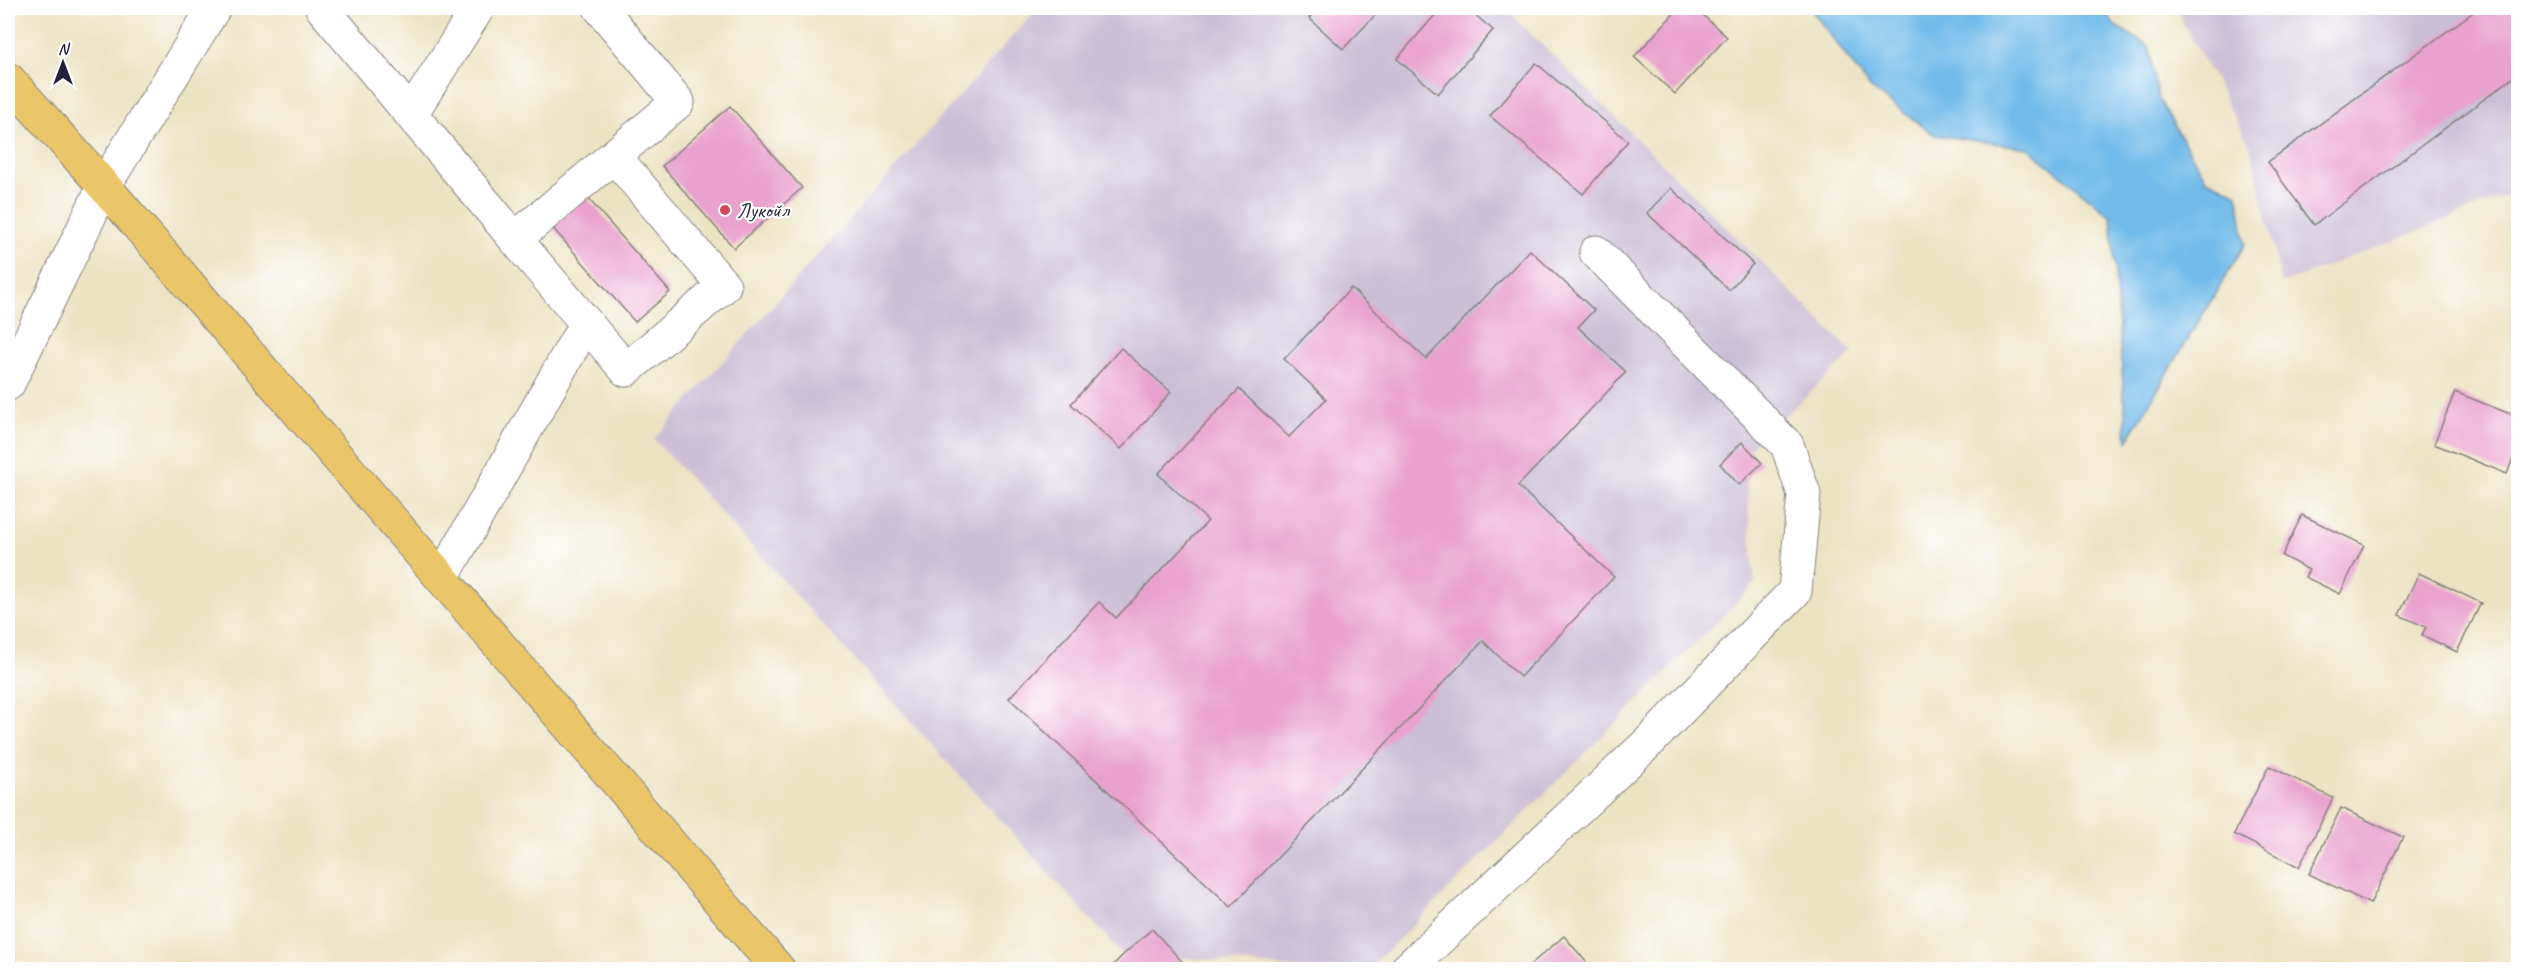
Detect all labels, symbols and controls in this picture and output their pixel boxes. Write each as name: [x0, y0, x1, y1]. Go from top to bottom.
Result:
north arrow: [33, 33, 93, 93]
text: N: [58, 39, 71, 59]
place label: Лукойл: [737, 197, 790, 223]
marker: Лукойл: [718, 203, 732, 217]

